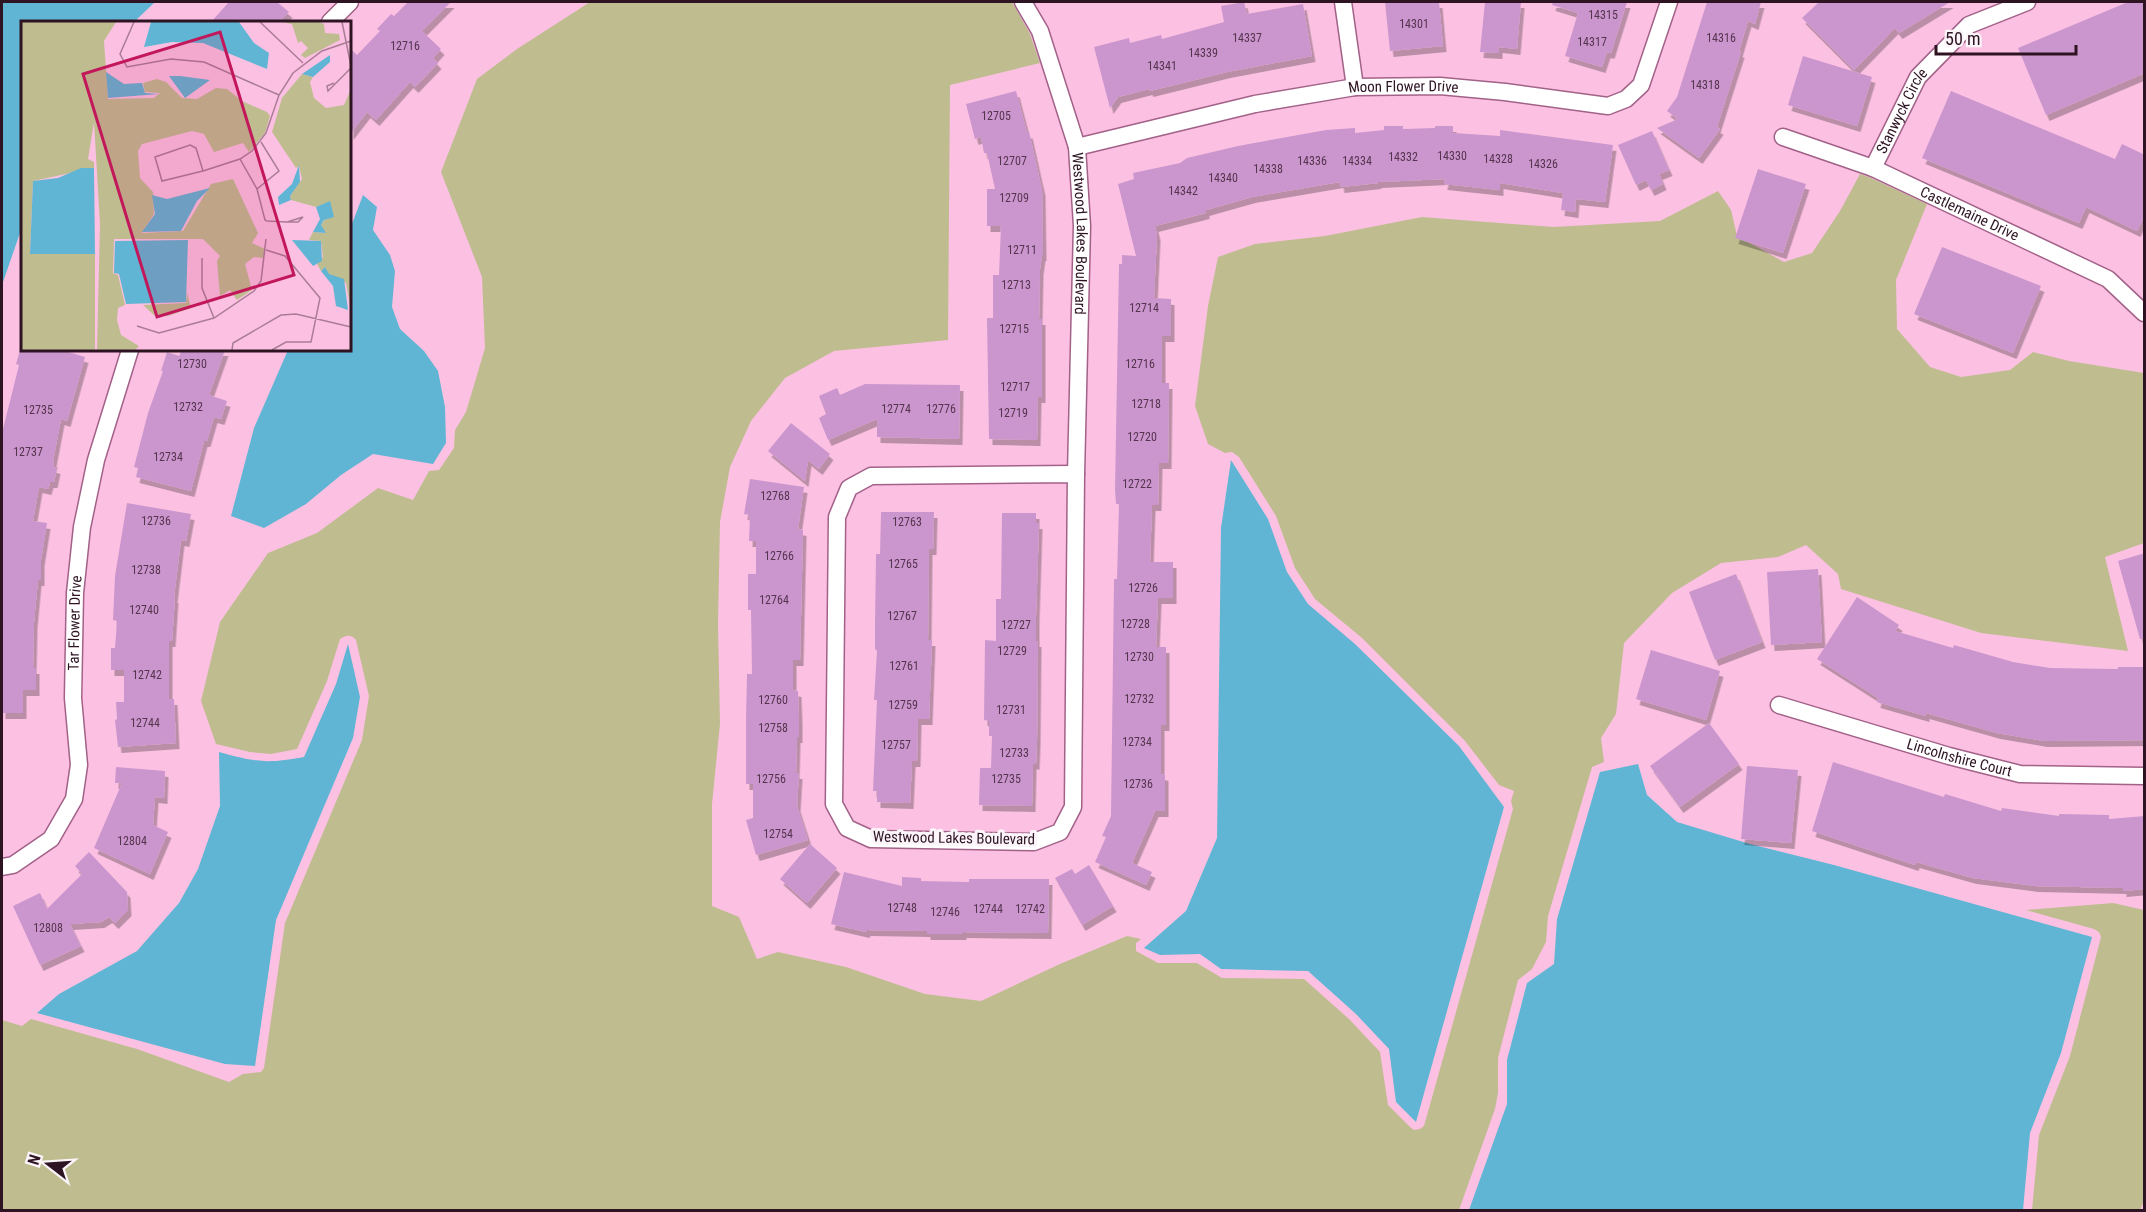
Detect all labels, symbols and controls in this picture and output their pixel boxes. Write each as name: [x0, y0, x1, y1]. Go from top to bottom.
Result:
house number: 14315: [1588, 8, 1618, 22]
house number: 14301: [1399, 17, 1429, 31]
scale bar: [1936, 18, 2076, 56]
inset map: [21, 21, 351, 351]
text: 50 m: [1945, 28, 1980, 49]
house number: 14337: [1232, 31, 1262, 45]
house number: 14316: [1706, 31, 1736, 45]
house number: 14317: [1577, 35, 1607, 49]
house number: 12716: [390, 39, 420, 53]
house number: 14339: [1188, 46, 1218, 60]
house number: 14341: [1147, 59, 1177, 73]
street label: Stanwyck Circle: [1873, 64, 1931, 157]
street label: Moon Flower Drive: [1347, 77, 1459, 97]
house number: 14318: [1690, 78, 1720, 92]
house number: 12705: [981, 109, 1011, 123]
house number: 14330: [1437, 149, 1467, 163]
house number: 14332: [1388, 150, 1418, 164]
street label: Westwood Lakes Boulevard: [1068, 152, 1091, 315]
house number: 14328: [1483, 152, 1513, 166]
house number: 12707: [997, 154, 1027, 168]
house number: 14336: [1297, 154, 1327, 168]
house number: 14334: [1342, 154, 1372, 168]
house number: 14326: [1528, 157, 1558, 171]
house number: 14338: [1253, 162, 1283, 176]
house number: 14340: [1208, 171, 1238, 185]
street label: Castlemaine Drive: [1917, 183, 2022, 245]
house number: 14342: [1168, 184, 1198, 198]
house number: 12709: [999, 191, 1029, 205]
house number: 12711: [1007, 243, 1037, 257]
house number: 12713: [1001, 278, 1031, 292]
house number: 12714: [1129, 301, 1159, 315]
house number: 12715: [999, 322, 1029, 336]
house number: 12730: [177, 357, 207, 371]
house number: 12716: [1125, 357, 1155, 371]
house number: 12717: [1000, 380, 1030, 394]
house number: 12718: [1131, 397, 1161, 411]
house number: 12732: [173, 400, 203, 414]
house number: 12774: [881, 402, 911, 416]
house number: 12776: [926, 402, 956, 416]
house number: 12735: [23, 403, 53, 417]
house number: 12719: [998, 406, 1028, 420]
house number: 12720: [1127, 430, 1157, 444]
house number: 12737: [13, 445, 43, 459]
house number: 12734: [153, 450, 183, 464]
house number: 12722: [1122, 477, 1152, 491]
house number: 12768: [760, 489, 790, 503]
house number: 12736: [141, 514, 171, 528]
house number: 12763: [892, 515, 922, 529]
house number: 12766: [764, 549, 794, 563]
house number: 12765: [888, 557, 918, 571]
house number: 12738: [131, 563, 161, 577]
street label: Tar Flower Drive: [65, 575, 86, 671]
house number: 12726: [1128, 581, 1158, 595]
house number: 12764: [759, 593, 789, 607]
house number: 12740: [129, 603, 159, 617]
house number: 12767: [887, 609, 917, 623]
house number: 12728: [1120, 617, 1150, 631]
house number: 12727: [1001, 618, 1031, 632]
house number: 12729: [997, 644, 1027, 658]
house number: 12730: [1124, 650, 1154, 664]
house number: 12761: [889, 659, 919, 673]
house number: 12742: [132, 668, 162, 682]
house number: 12732: [1124, 692, 1154, 706]
house number: 12760: [758, 693, 788, 707]
house number: 12759: [888, 698, 918, 712]
house number: 12731: [996, 703, 1026, 717]
house number: 12744: [130, 716, 160, 730]
house number: 12758: [758, 721, 788, 735]
house number: 12734: [1122, 735, 1152, 749]
street label: Lincolnshire Court: [1905, 735, 2014, 781]
house number: 12757: [881, 738, 911, 752]
house number: 12733: [999, 746, 1029, 760]
house number: 12756: [756, 772, 786, 786]
house number: 12735: [991, 772, 1021, 786]
house number: 12736: [1123, 777, 1153, 791]
house number: 12754: [763, 827, 793, 841]
street label: Westwood Lakes Boulevard: [873, 828, 1035, 848]
house number: 12804: [117, 834, 147, 848]
house number: 12748: [887, 901, 917, 915]
house number: 12744: [973, 902, 1003, 916]
house number: 12742: [1015, 902, 1045, 916]
house number: 12746: [930, 905, 960, 919]
house number: 12808: [33, 921, 63, 935]
north arrow: [18, 1134, 78, 1194]
text: N: [24, 1152, 45, 1167]

